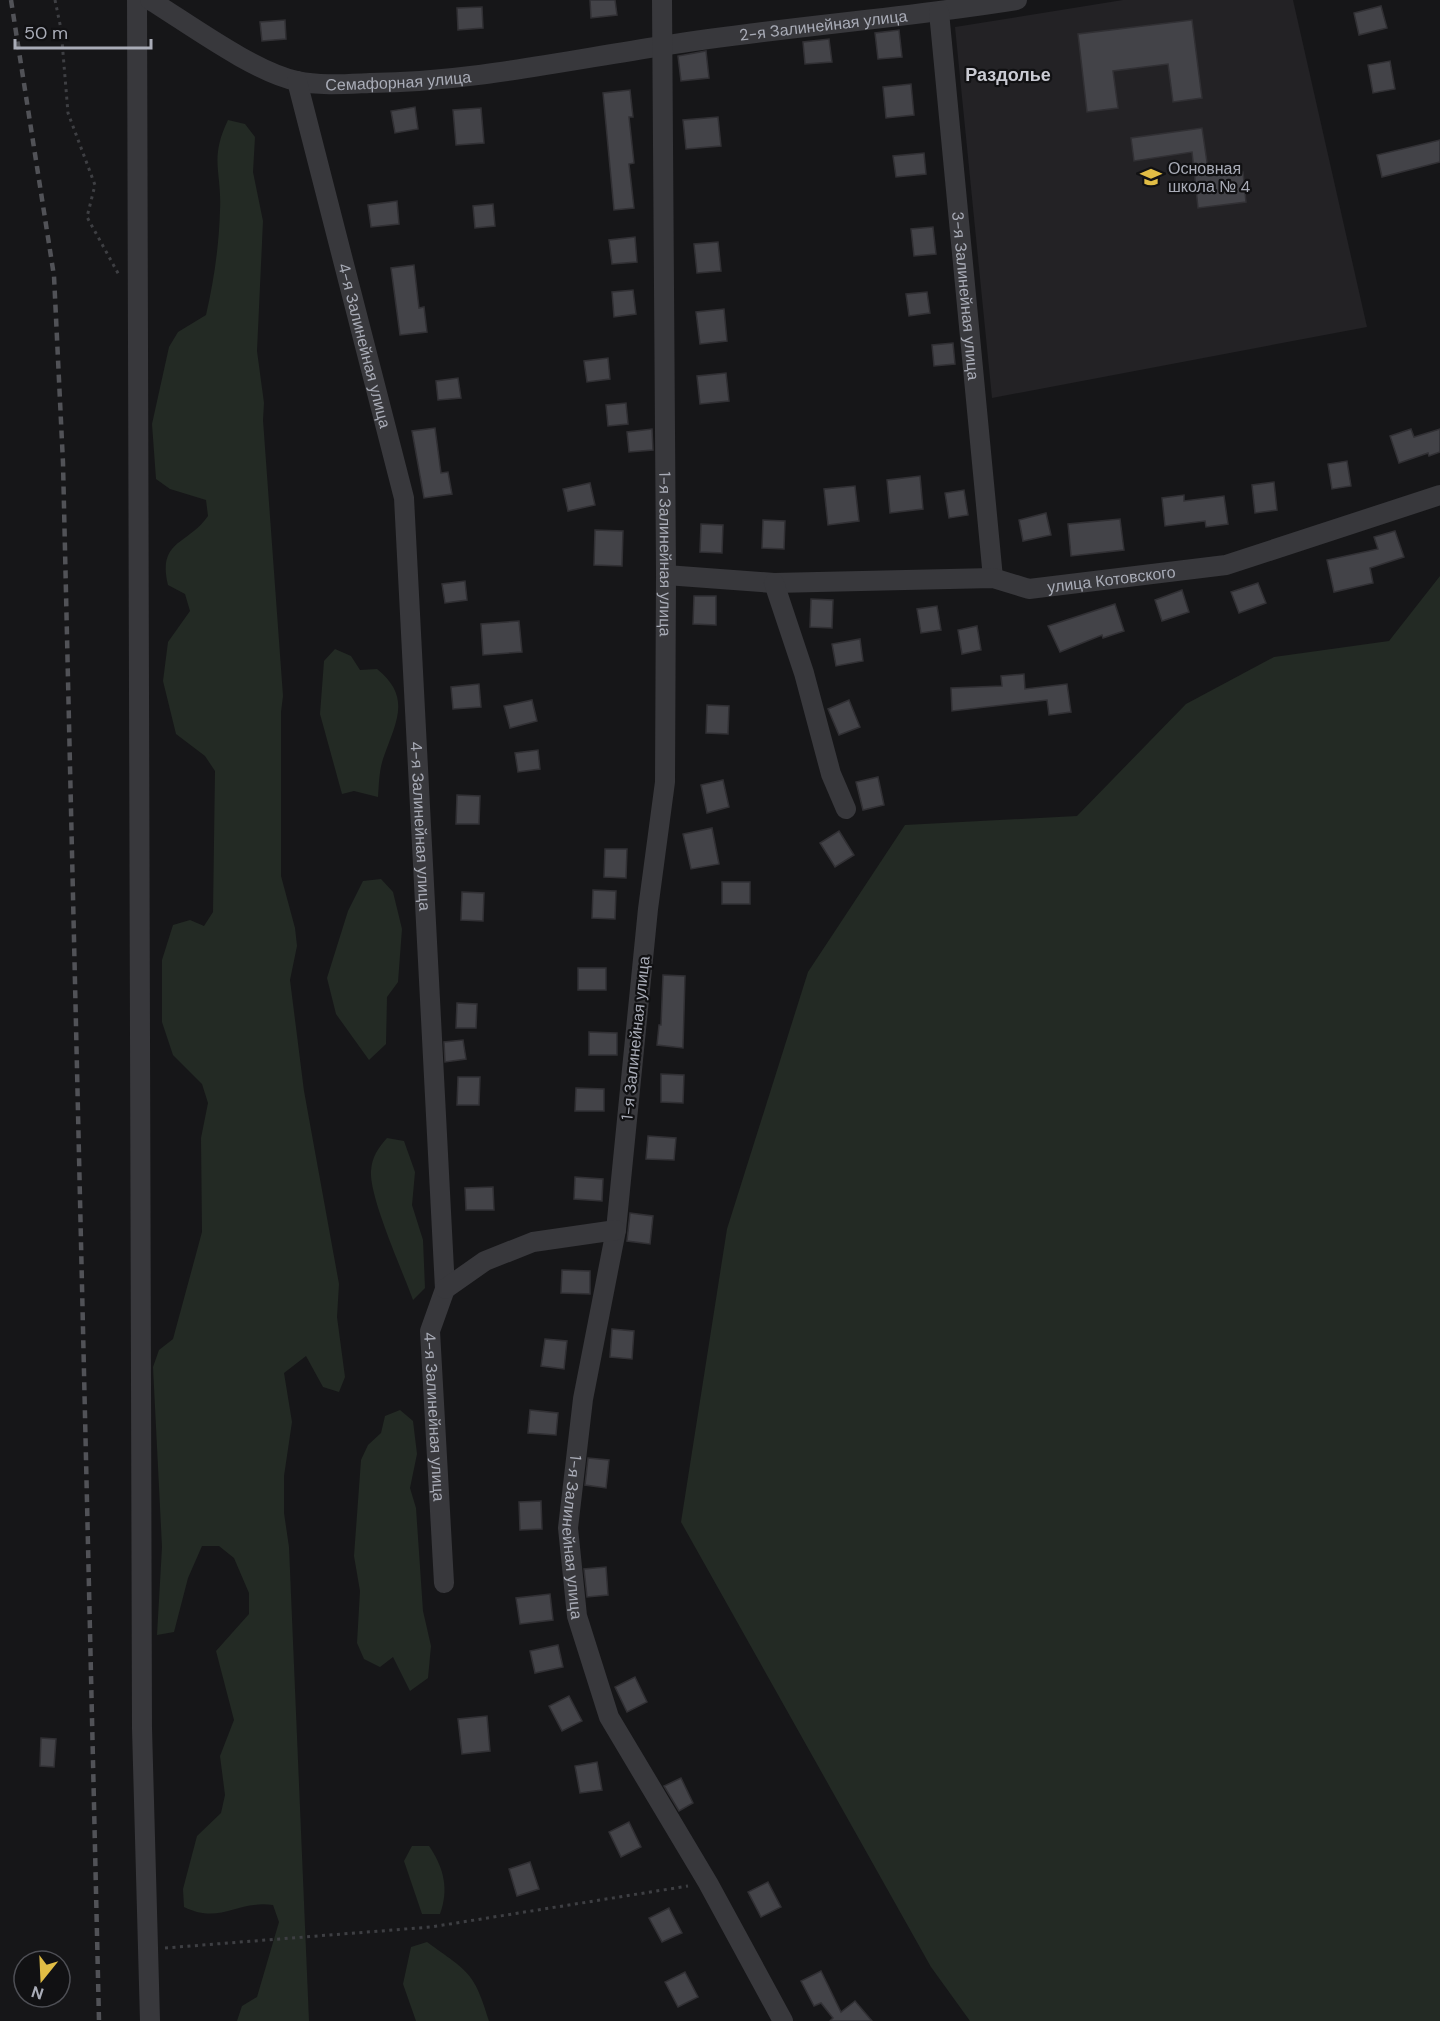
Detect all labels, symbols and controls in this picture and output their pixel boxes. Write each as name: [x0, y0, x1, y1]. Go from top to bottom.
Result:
street label: 2-я Залинейная улица: [738, 5, 909, 46]
scale bar: [15, 12, 152, 50]
text: 50 m: [24, 21, 68, 45]
district label: Раздолье: [965, 63, 1051, 87]
street label: Семафорная улица: [325, 66, 472, 95]
place label: Основная школа № 4: [1168, 158, 1250, 197]
school or university icon: Основная школа № 4: [1139, 165, 1163, 189]
street label: 3-я Залинейная улица: [947, 210, 984, 381]
street label: 4-я Залинейная улица: [333, 261, 396, 430]
street label: 1-я Залинейная улица: [654, 471, 676, 637]
street label: улица Котовского: [1046, 561, 1177, 598]
street label: 4-я Залинейная улица: [406, 741, 435, 911]
street label: 1-я Залинейная улица: [616, 955, 655, 1121]
street label: 4-я Залинейная улица: [419, 1331, 449, 1502]
street label: 1-я Залинейная улица: [557, 1454, 587, 1620]
north arrow: [12, 1949, 72, 2009]
text: N: [29, 1981, 46, 2005]

